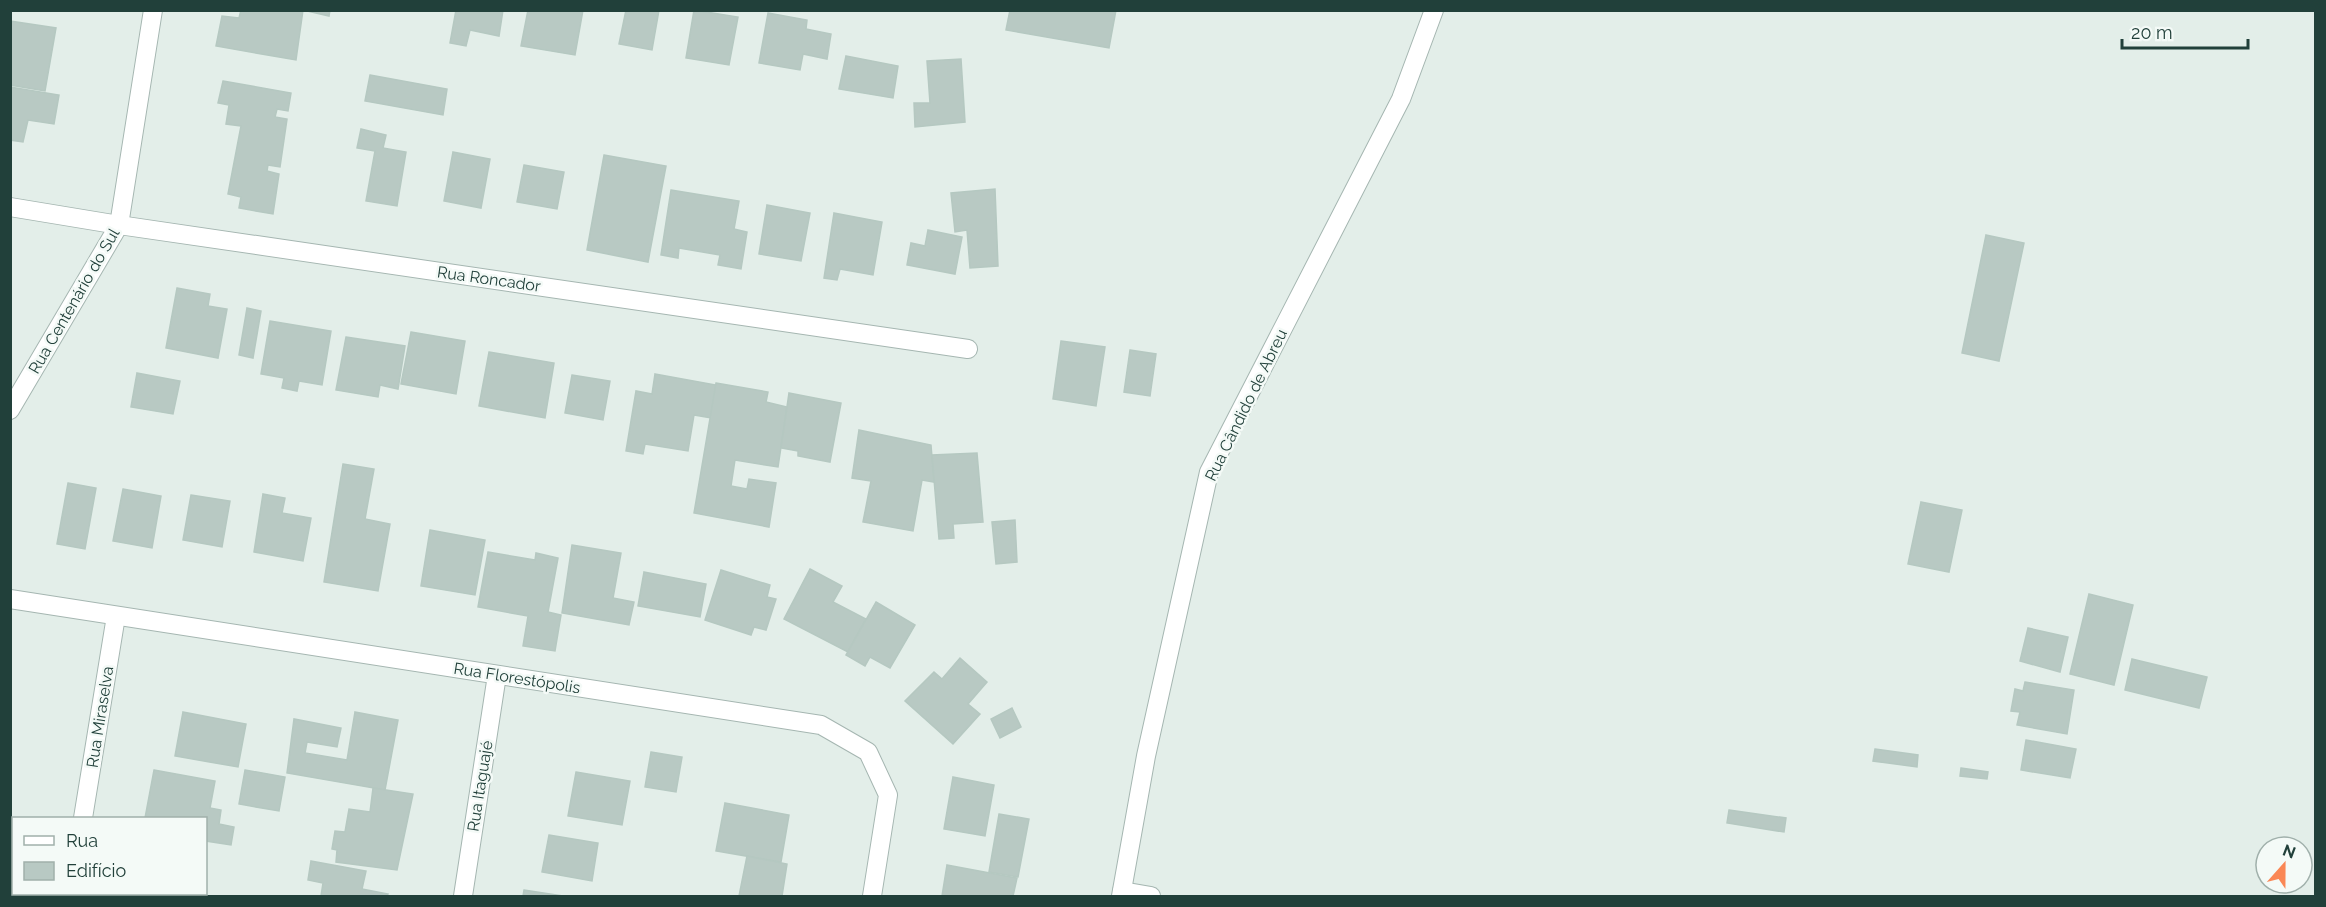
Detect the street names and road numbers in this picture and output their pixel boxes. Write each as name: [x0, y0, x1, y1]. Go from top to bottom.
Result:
street label: Rua Centenário do Sul: [25, 224, 124, 377]
street label: Rua Roncador: [436, 262, 542, 296]
street label: Rua Cândido de Abreu: [1201, 326, 1291, 484]
street label: Rua Florestópolis: [452, 659, 582, 697]
street label: Rua Miraselva: [83, 665, 117, 769]
street label: Rua Itaguajé: [463, 739, 497, 833]

